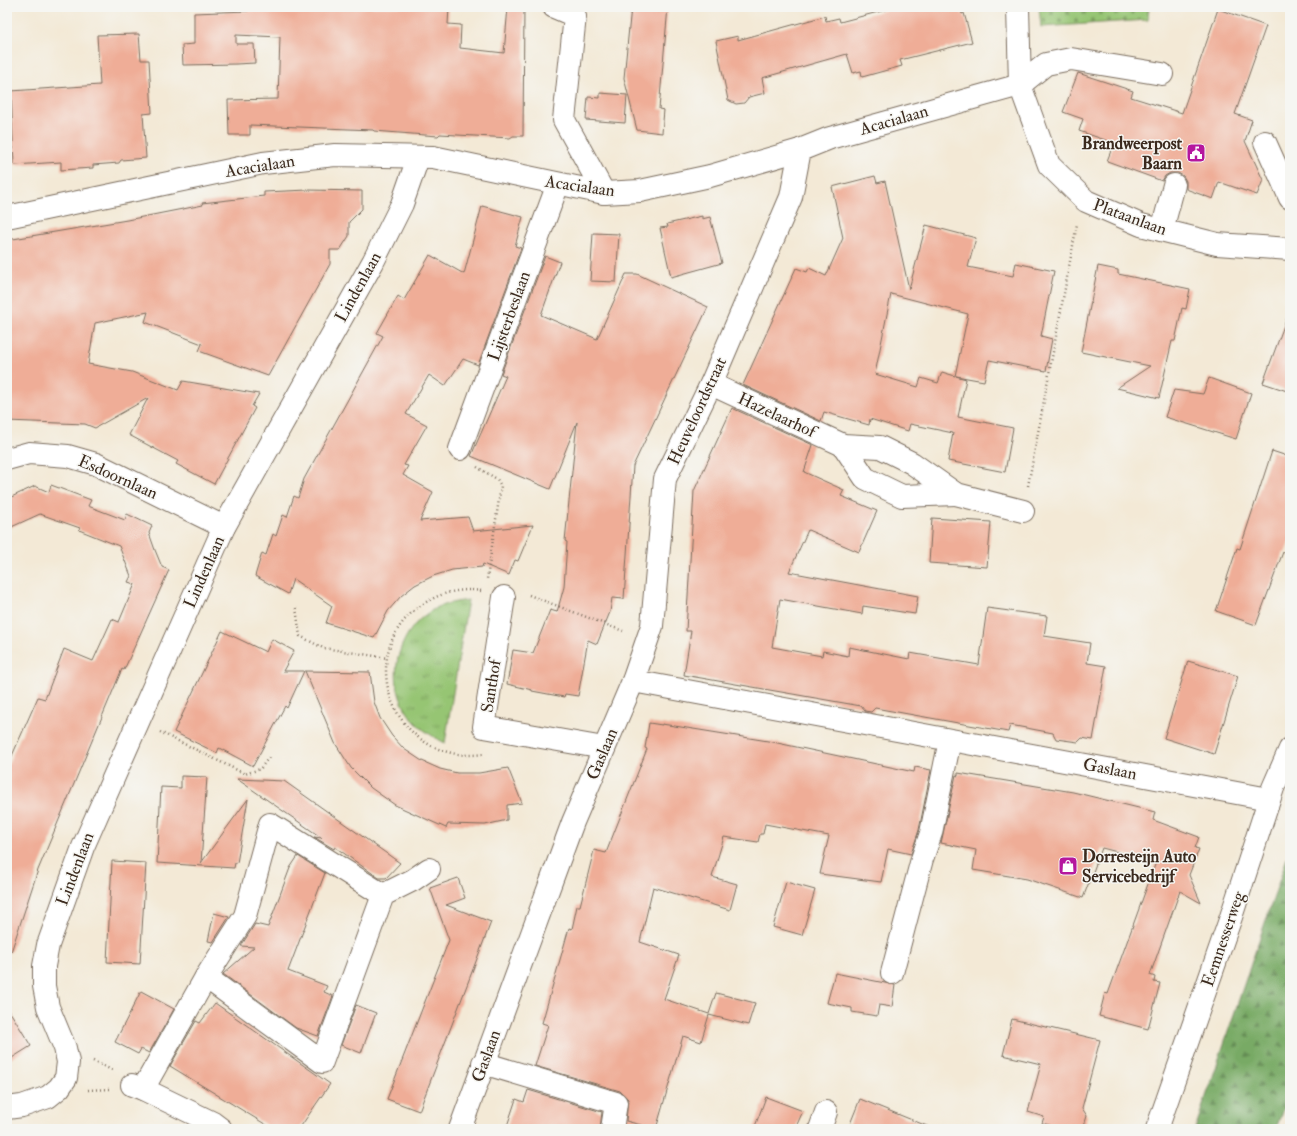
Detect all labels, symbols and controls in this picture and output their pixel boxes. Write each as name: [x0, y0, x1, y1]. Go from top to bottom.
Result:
street label: Acacialaan: [856, 100, 931, 140]
place label: Brandweerpost Baarn: [1082, 133, 1182, 174]
public building icon: Brandweerpost Baarn: [1185, 142, 1207, 164]
street label: Acacialaan: [223, 150, 296, 182]
street label: Acacialaan: [543, 171, 616, 201]
street label: Plataanlaan: [1090, 194, 1170, 240]
street label: Lindenlaan: [330, 248, 386, 326]
street label: Lijsterbeslaan: [483, 268, 535, 364]
street label: Heuveloordstraat: [663, 353, 731, 468]
street label: Hazelaarhof: [735, 388, 822, 443]
street label: Esdoornlaan: [75, 450, 161, 504]
street label: Lindenlaan: [179, 532, 229, 611]
street label: Santhof: [476, 656, 506, 714]
street label: Gaslaan: [582, 725, 622, 783]
street label: Gaslaan: [1081, 754, 1139, 785]
street label: Lindenlaan: [51, 829, 99, 909]
place label: Dorresteijn Auto Servicebedrijf: [1082, 846, 1196, 888]
shop icon: Dorresteijn Auto Servicebedrijf: [1057, 855, 1079, 877]
street label: Eemnesserweg: [1197, 888, 1249, 989]
street label: Gaslaan: [467, 1027, 505, 1085]

